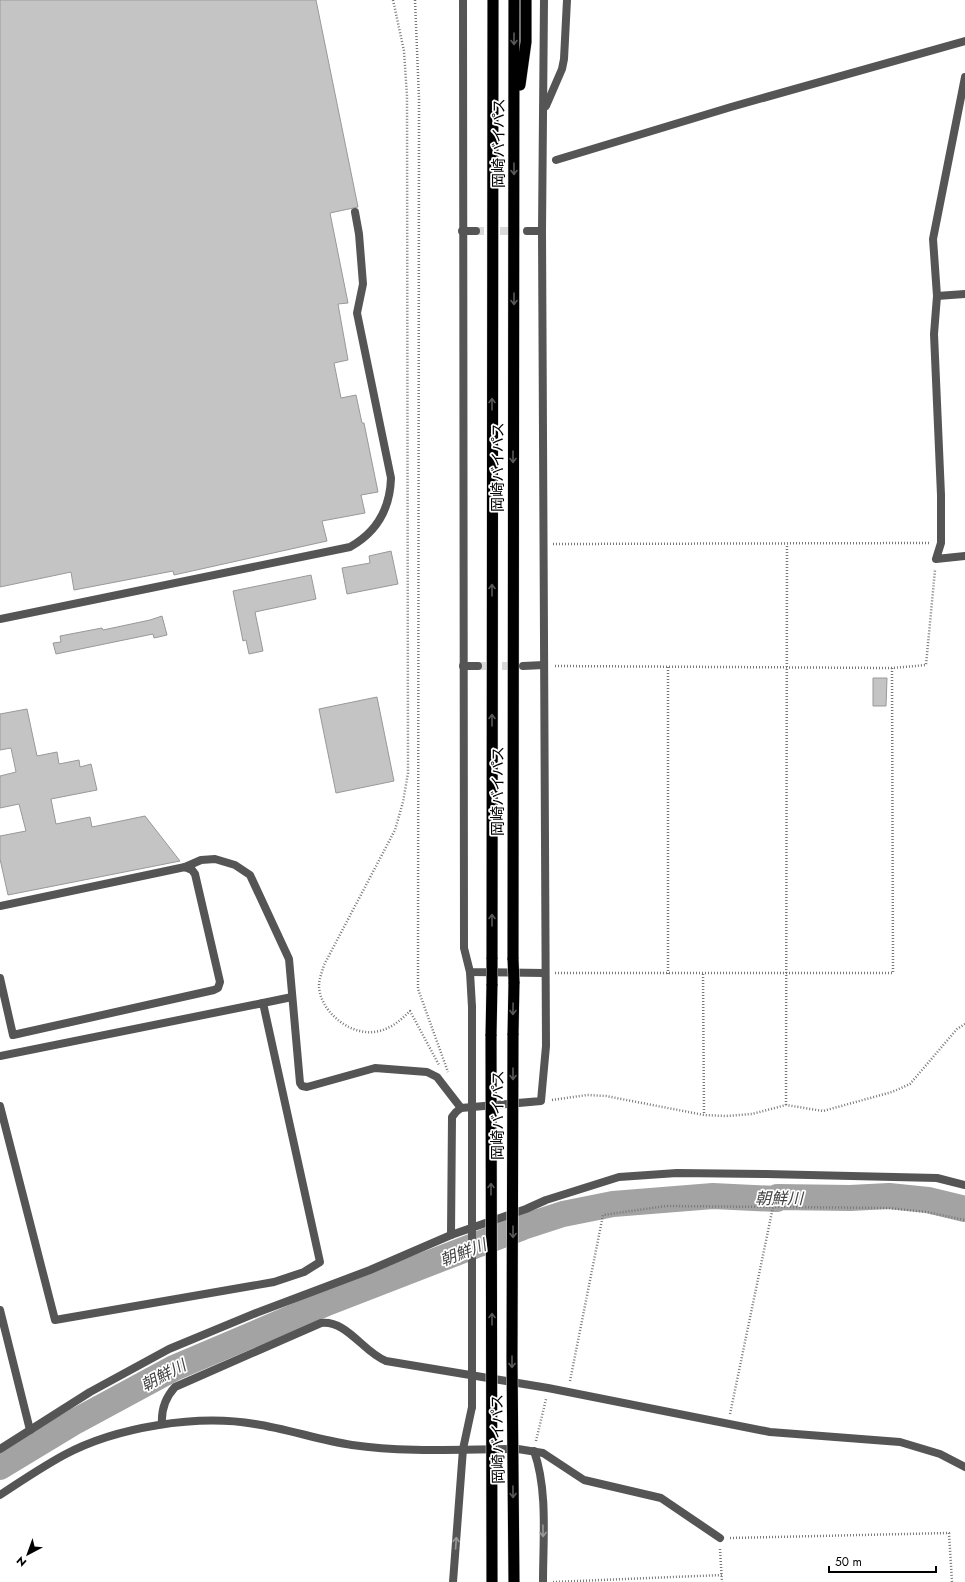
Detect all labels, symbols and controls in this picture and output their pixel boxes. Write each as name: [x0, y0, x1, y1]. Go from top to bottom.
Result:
one-way arrow: [510, 32, 518, 45]
street label: 岡崎バイパス: [488, 98, 510, 188]
one-way arrow: [510, 162, 518, 175]
one-way arrow: [510, 292, 518, 305]
one-way arrow: [488, 398, 496, 411]
street label: 岡崎バイパス: [487, 422, 509, 512]
one-way arrow: [509, 450, 517, 463]
one-way arrow: [488, 584, 496, 597]
one-way arrow: [488, 714, 496, 727]
street label: 岡崎バイパス: [487, 746, 509, 836]
one-way arrow: [488, 914, 496, 927]
one-way arrow: [509, 1002, 517, 1015]
one-way arrow: [509, 1067, 517, 1080]
street label: 岡崎バイパス: [487, 1070, 509, 1160]
one-way arrow: [487, 1183, 495, 1196]
water label: 朝鮮川: [755, 1187, 805, 1210]
one-way arrow: [509, 1225, 517, 1238]
water label: 朝鮮川: [437, 1232, 492, 1272]
one-way arrow: [488, 1313, 496, 1326]
water label: 朝鮮川: [137, 1353, 192, 1397]
one-way arrow: [508, 1355, 516, 1368]
street label: 岡崎バイパス: [486, 1394, 510, 1484]
one-way arrow: [509, 1485, 517, 1498]
one-way arrow: [539, 1524, 547, 1537]
north arrow: [8, 1534, 48, 1574]
one-way arrow: [452, 1537, 459, 1550]
scale bar: [829, 1548, 936, 1574]
text: N: [13, 1553, 30, 1570]
text: 50 m: [835, 1553, 862, 1571]

